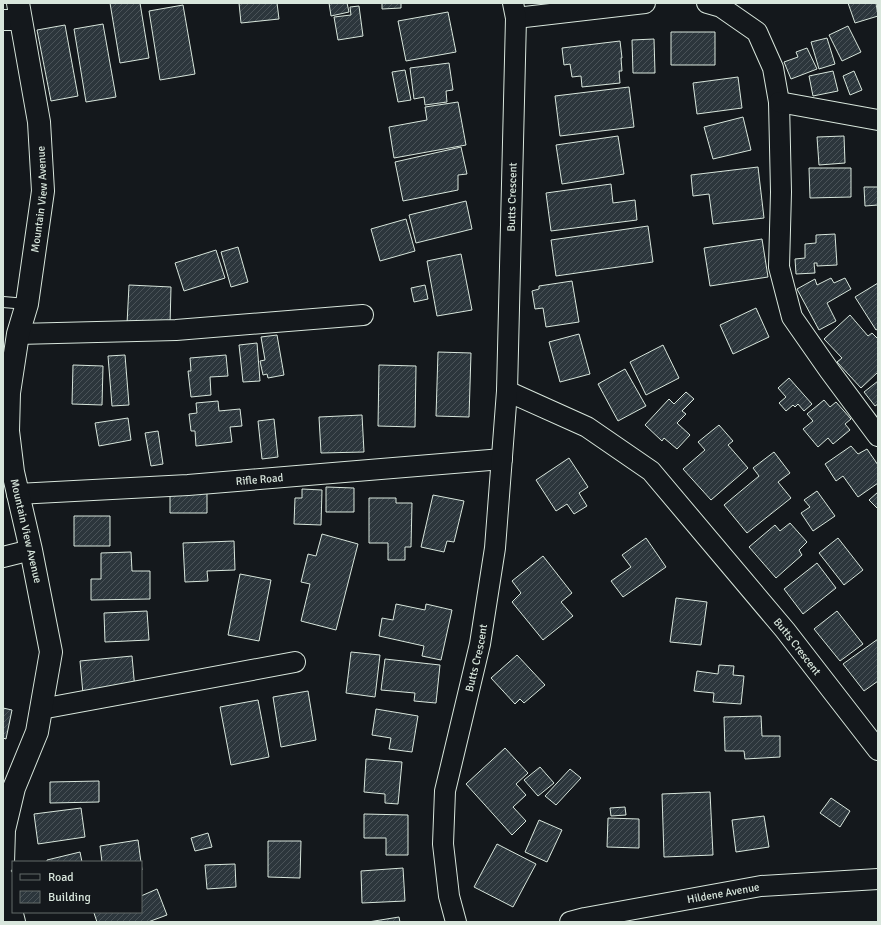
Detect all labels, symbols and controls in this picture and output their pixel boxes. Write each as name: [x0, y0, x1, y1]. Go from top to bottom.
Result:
street label: Mountain View Avenue: [28, 146, 49, 253]
street label: Butts Crescent: [504, 162, 519, 232]
street label: Rifle Road: [235, 471, 284, 488]
street label: Mountain View Avenue: [8, 477, 44, 585]
street label: Butts Crescent: [771, 615, 824, 678]
street label: Butts Crescent: [462, 623, 490, 693]
legend: [12, 861, 142, 913]
text: Road: [48, 870, 74, 885]
street label: Hildene Avenue: [686, 880, 760, 906]
text: Building: [48, 890, 91, 905]

